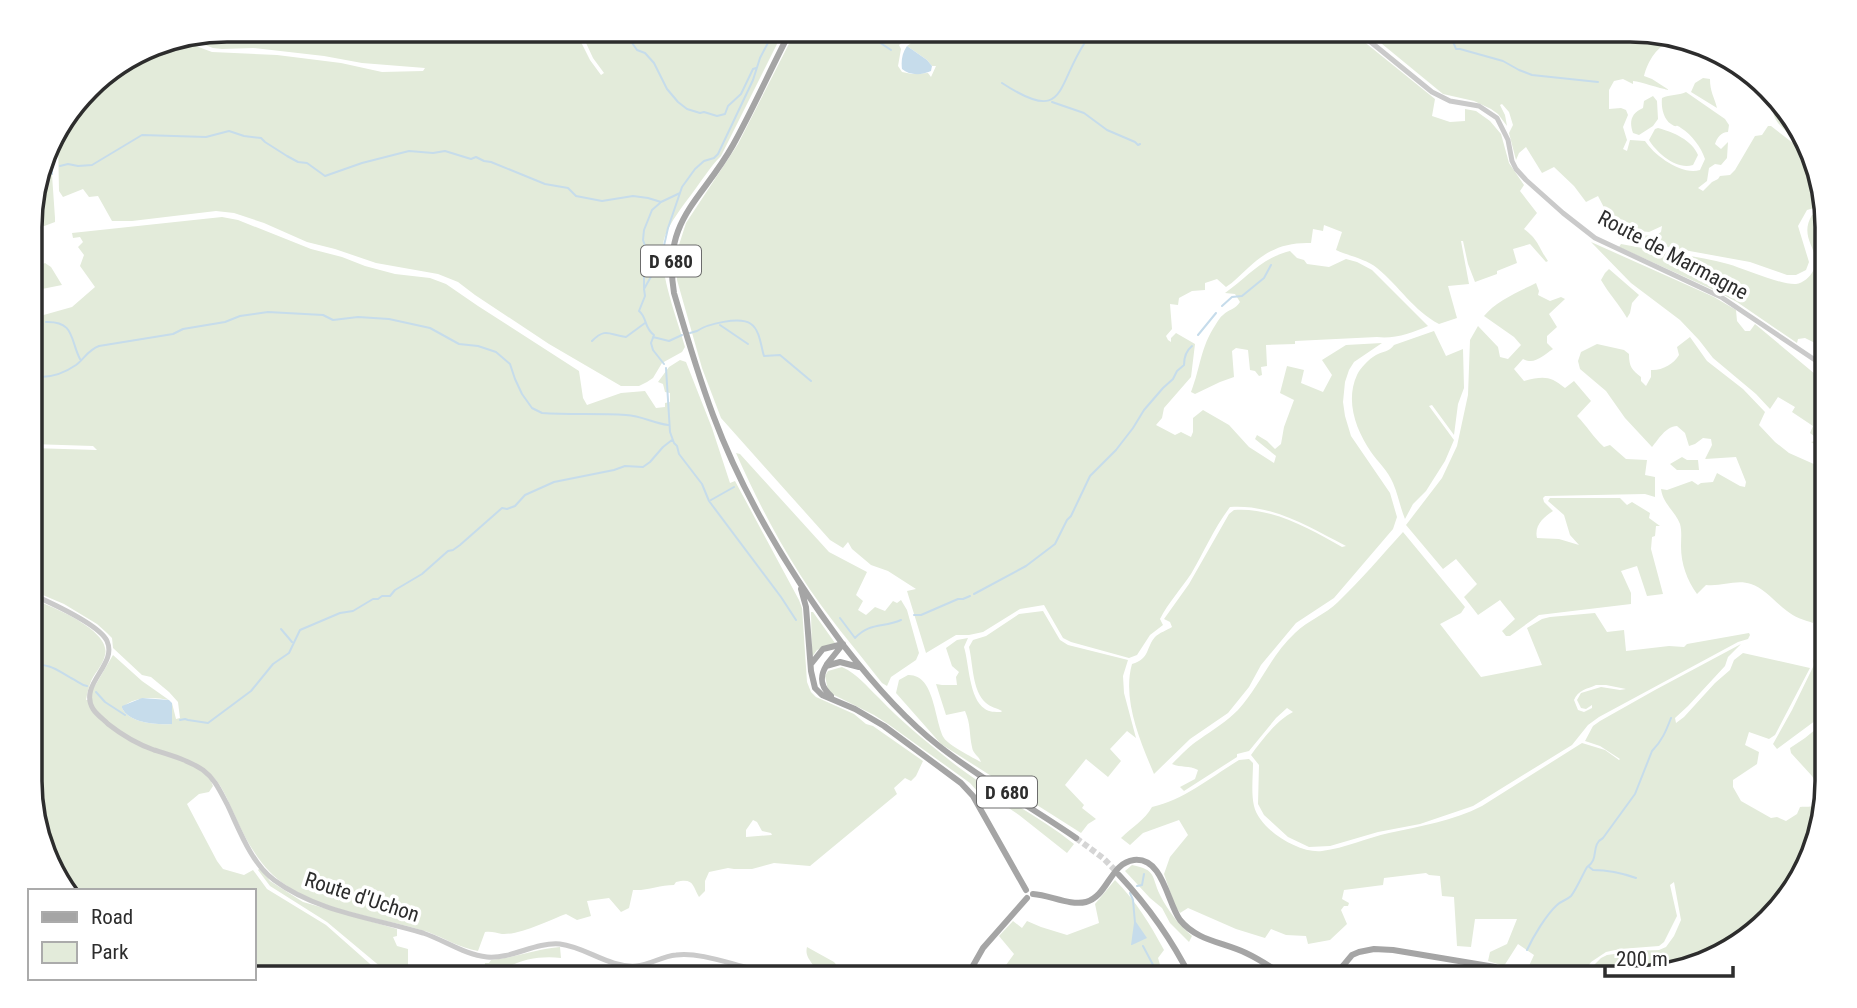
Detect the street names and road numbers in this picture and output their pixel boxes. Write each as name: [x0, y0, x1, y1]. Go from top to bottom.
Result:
street label: Route de Marmagne: [1594, 205, 1752, 305]
road number: D 680: [641, 246, 701, 276]
road number: D 680: [977, 776, 1037, 807]
street label: Route d'Uchon: [302, 867, 422, 927]

